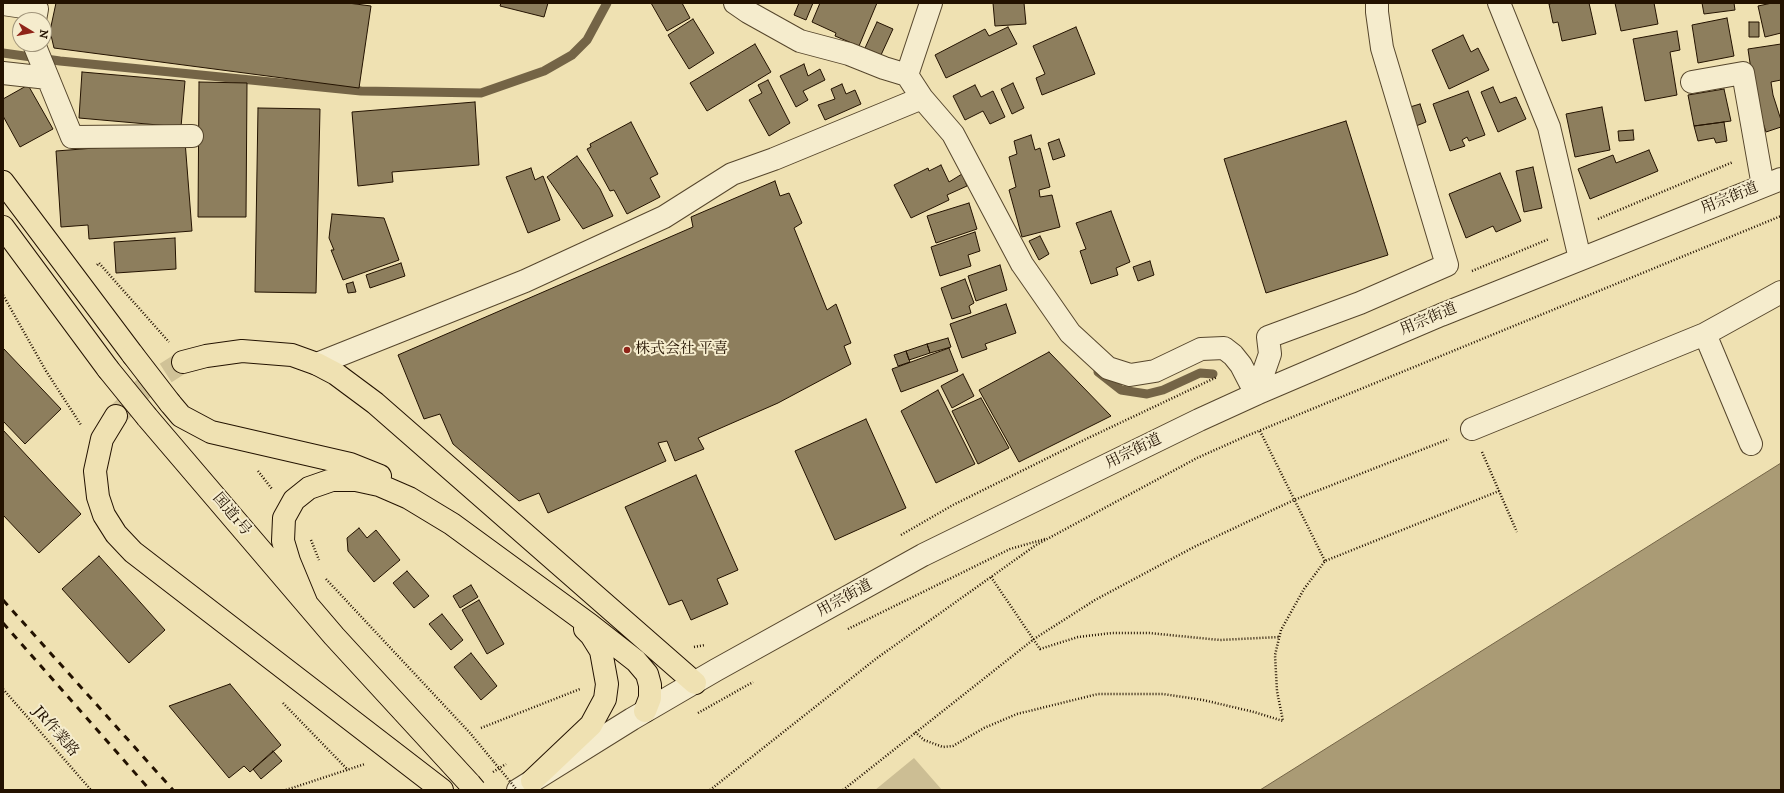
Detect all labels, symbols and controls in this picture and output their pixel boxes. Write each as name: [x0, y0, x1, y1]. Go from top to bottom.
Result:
north arrow: [12, 12, 52, 52]
text: N: [35, 28, 51, 40]
street label: 用宗街道: [1699, 179, 1761, 219]
street label: 用宗街道: [1398, 300, 1460, 340]
place label: 株式会社 平喜: [635, 341, 728, 359]
marker: 株式会社 平喜: [622, 345, 632, 355]
street label: 用宗街道: [1103, 431, 1165, 473]
street label: 国道1号: [208, 490, 254, 540]
street label: 用宗街道: [814, 577, 876, 621]
street label: JR作業路: [28, 703, 82, 761]

